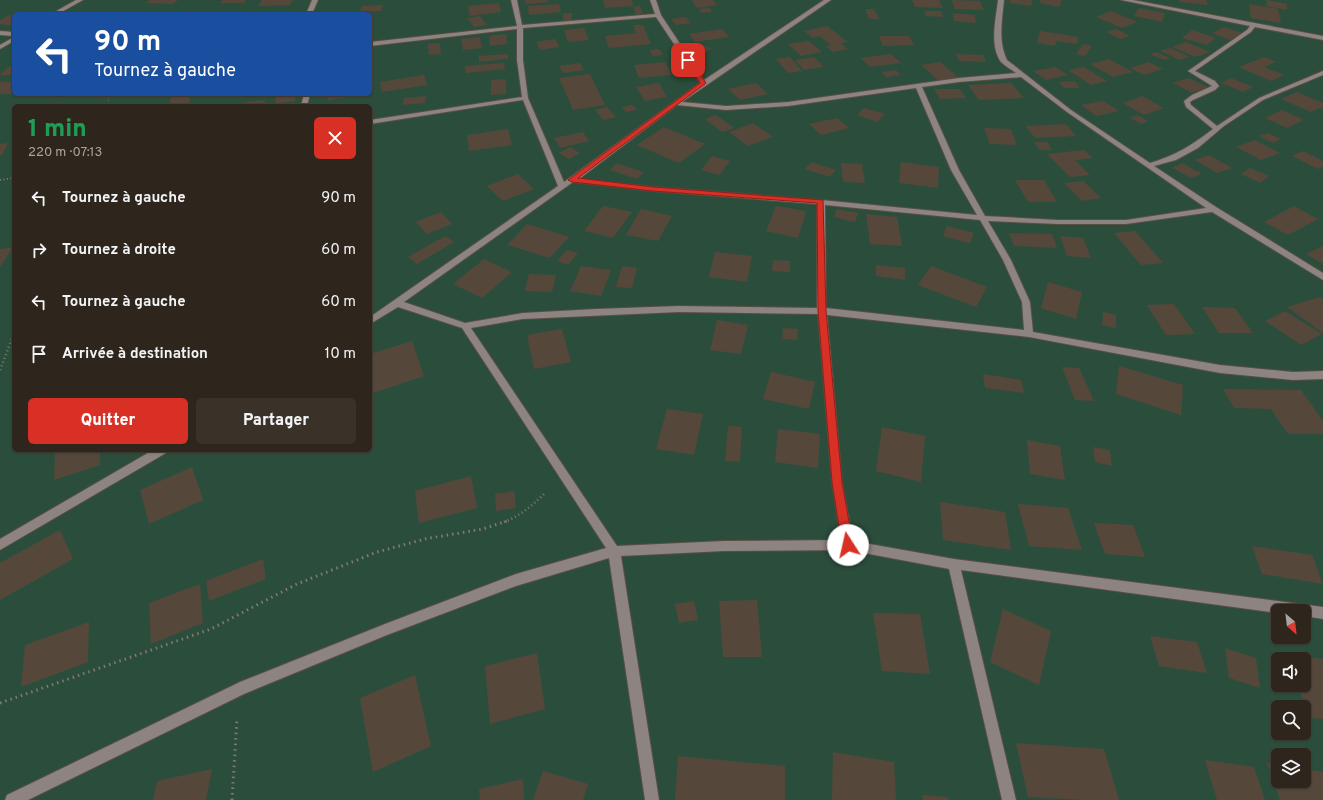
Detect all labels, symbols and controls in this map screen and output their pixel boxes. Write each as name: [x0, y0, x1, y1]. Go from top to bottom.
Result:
text: 90 m: [94, 25, 161, 61]
icon: left: [28, 28, 80, 80]
pin: [671, 43, 705, 77]
icon: arrive: [677, 49, 699, 71]
text: Tournez à gauche: [94, 60, 236, 83]
text: 1 min: [28, 115, 87, 145]
button: close: [314, 117, 356, 159]
text: 220 m · 07:13: [28, 145, 102, 161]
icon: left: [28, 187, 50, 209]
text: Tournez à gauche: [62, 189, 186, 208]
text: 90 m: [321, 189, 356, 208]
icon: right: [28, 239, 50, 261]
text: Tournez à droite: [62, 241, 176, 260]
text: 60 m: [321, 241, 356, 260]
icon: left: [28, 291, 50, 313]
text: Tournez à gauche: [62, 293, 186, 312]
text: 60 m: [321, 293, 356, 312]
icon: arrive: [28, 343, 50, 365]
text: Arrivée à destination: [62, 345, 208, 364]
text: 10 m: [325, 345, 356, 364]
button: Quitter: [28, 398, 188, 444]
button: Partager: [196, 398, 356, 444]
position arrow: [827, 524, 869, 566]
north arrow: [1271, 604, 1311, 644]
map controls: [1271, 604, 1311, 788]
button: sound: [1271, 652, 1311, 692]
button: search: [1271, 700, 1311, 740]
button: layers: [1271, 748, 1311, 788]

